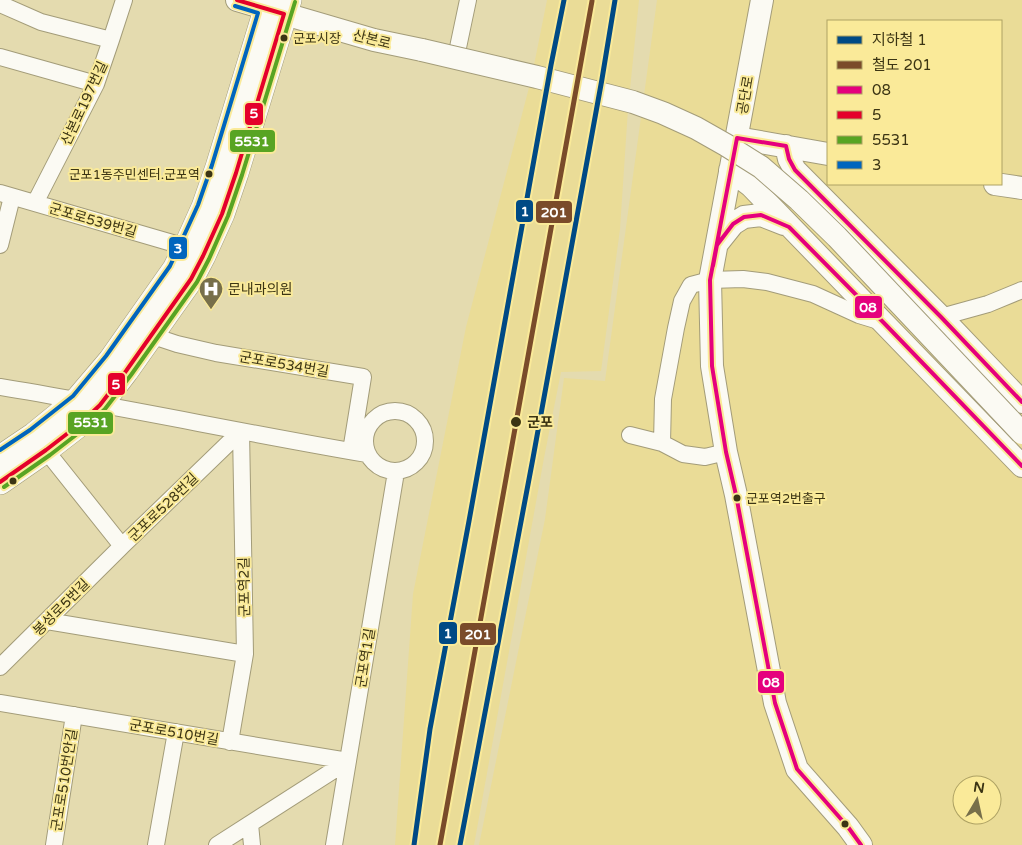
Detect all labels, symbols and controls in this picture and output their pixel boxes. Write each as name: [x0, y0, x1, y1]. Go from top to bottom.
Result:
legend: [827, 20, 1002, 185]
street label: 산본로: [351, 27, 393, 52]
place label: 군포시장: [293, 31, 341, 47]
text: 지하철 1: [872, 31, 927, 49]
marker: 군포시장: [279, 33, 289, 43]
text: 철도 201: [872, 56, 932, 74]
street label: 산본로197번길: [58, 58, 111, 148]
street label: 공단로: [734, 74, 757, 116]
text: 08: [872, 81, 891, 99]
line badge: 5: [244, 102, 264, 126]
text: 5: [250, 105, 259, 122]
text: 5: [872, 106, 881, 124]
line badge: 5531: [229, 129, 276, 153]
text: 5531: [872, 131, 910, 149]
text: 5531: [234, 133, 270, 150]
text: 3: [872, 156, 881, 174]
place label: 군포1동주민센터.군포역: [69, 167, 200, 183]
marker: 군포1동주민센터.군포역: [204, 169, 214, 179]
line badge: 1: [515, 199, 534, 223]
street label: 군포로539번길: [47, 200, 139, 241]
line badge: 201: [535, 200, 573, 224]
text: 1: [521, 203, 529, 220]
text: 201: [541, 204, 567, 221]
line badge: 3: [168, 236, 188, 260]
text: 3: [174, 240, 183, 257]
hospital icon: 문내과의원: [198, 276, 224, 310]
place label: 문내과의원: [228, 281, 292, 298]
line badge: 08: [854, 295, 883, 319]
text: 08: [859, 299, 877, 316]
street label: 군포로534번길: [238, 348, 330, 381]
line badge: 5: [107, 372, 126, 396]
text: 5: [112, 376, 121, 393]
line badge: 5531: [67, 411, 114, 435]
text: 5531: [73, 414, 109, 431]
place label: 군포: [527, 414, 553, 431]
marker: 군포: [509, 415, 523, 429]
street label: 군포로528번길: [125, 470, 202, 545]
unlabelled marker: [8, 476, 18, 486]
place label: 군포역2번출구: [746, 491, 826, 507]
marker: 군포역2번출구: [732, 493, 742, 503]
street label: 군포역2길: [235, 557, 254, 617]
street label: 봉성로5번길: [29, 575, 93, 639]
line badge: 1: [438, 621, 458, 645]
line badge: 201: [459, 622, 497, 646]
text: 1: [444, 625, 452, 642]
text: 201: [465, 626, 491, 643]
street label: 군포역1길: [352, 627, 379, 689]
line badge: 08: [757, 670, 785, 694]
text: 08: [762, 674, 780, 691]
street label: 군포로510번길: [128, 716, 220, 749]
street label: 군포로510번안길: [48, 728, 81, 833]
north arrow: [952, 775, 1002, 825]
text: N: [972, 778, 986, 797]
unlabelled marker: [840, 819, 850, 829]

